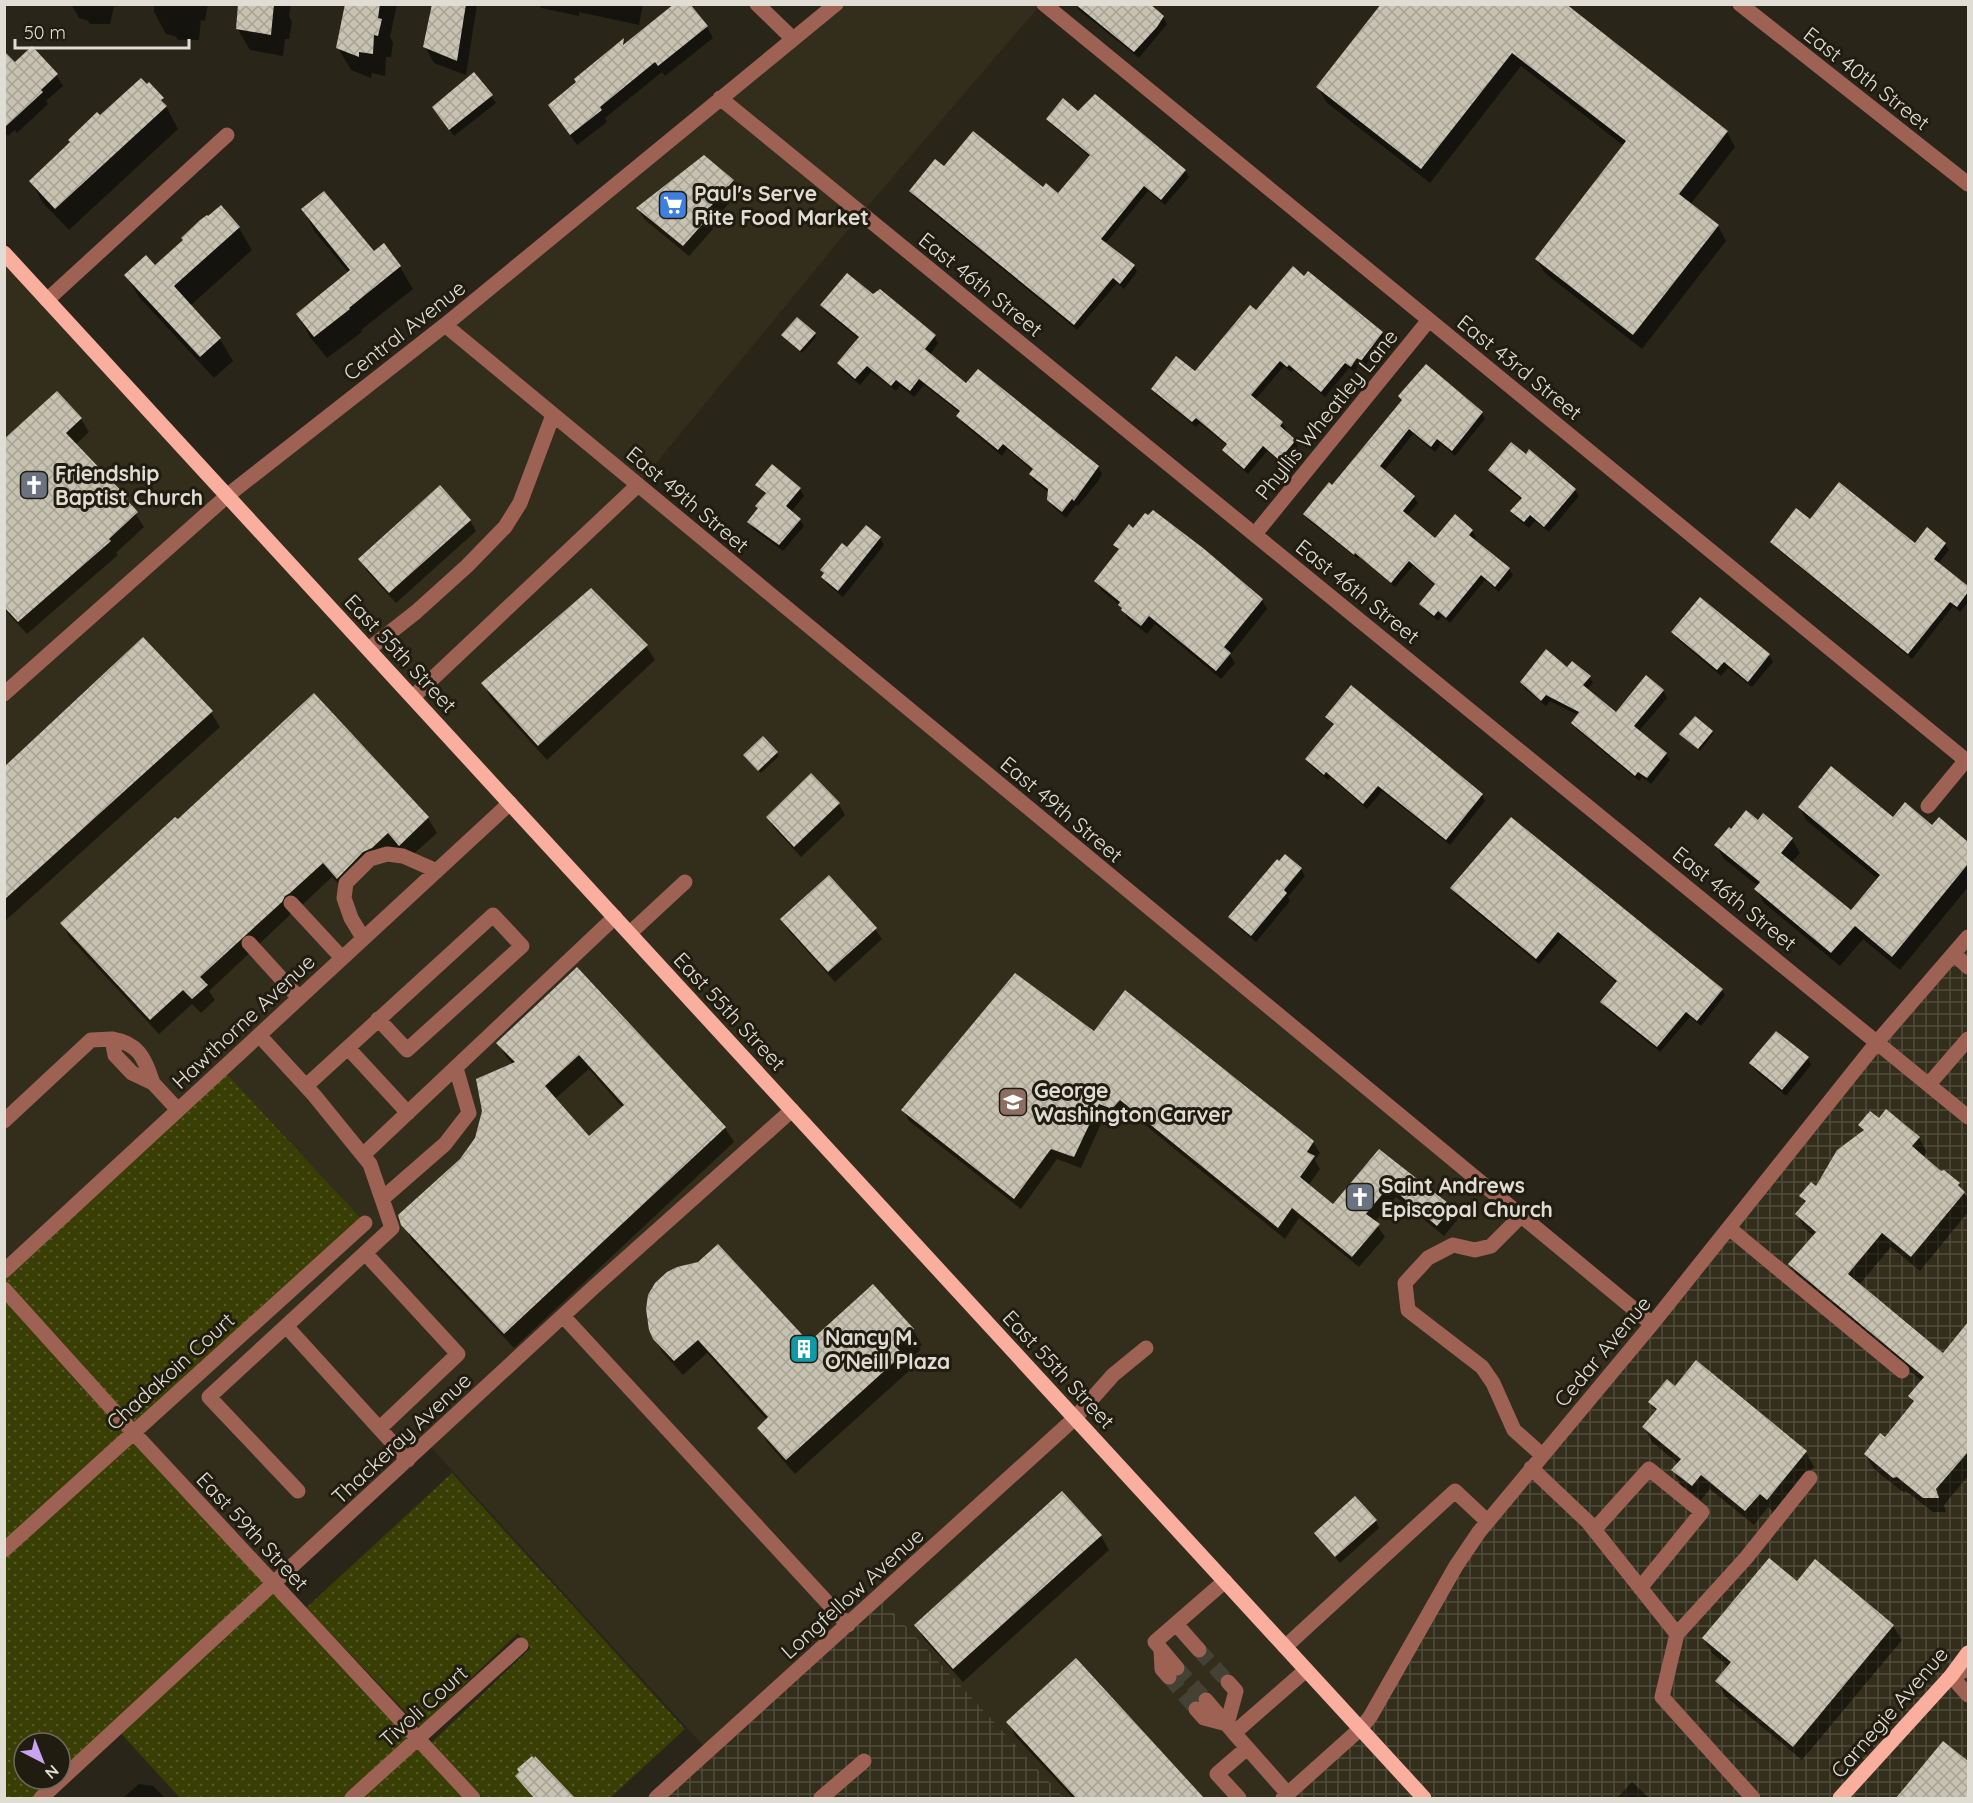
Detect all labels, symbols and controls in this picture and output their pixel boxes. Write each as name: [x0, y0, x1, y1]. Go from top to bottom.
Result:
scale bar: [15, 12, 189, 50]
text: 50 m: [24, 21, 66, 44]
street label: East 40th Street: [1799, 21, 1935, 135]
place label: Paul's Serve Rite Food Market: [694, 180, 869, 230]
supermarket icon: Paul's Serve Rite Food Market: [657, 189, 689, 221]
street label: East 46th Street: [914, 226, 1048, 342]
street label: Central Avenue: [338, 274, 470, 386]
street label: East 43rd Street: [1452, 309, 1588, 425]
street label: Phyllis Wheatley Lane: [1249, 323, 1403, 505]
street label: East 49th Street: [621, 440, 755, 558]
place label: Friendship Baptist Church: [55, 460, 203, 510]
church icon: Friendship Baptist Church: [18, 469, 50, 501]
street label: East 46th Street: [1291, 533, 1425, 649]
street label: East 55th Street: [340, 588, 462, 718]
street label: East 49th Street: [995, 750, 1129, 868]
street label: East 46th Street: [1668, 840, 1802, 956]
street label: East 55th Street: [669, 946, 791, 1076]
street label: Hawthorne Avenue: [166, 948, 320, 1094]
place label: George Washington Carver: [1034, 1077, 1230, 1127]
school or university icon: George Washington Carver: [997, 1086, 1029, 1118]
place label: Saint Andrews Episcopal Church: [1381, 1172, 1553, 1222]
church icon: Saint Andrews Episcopal Church: [1344, 1181, 1376, 1213]
street label: Cedar Avenue: [1548, 1290, 1656, 1412]
street label: East 55th Street: [998, 1304, 1120, 1434]
street label: Chadakoin Court: [101, 1307, 239, 1435]
place label: Nancy M. O'Neill Plaza: [825, 1324, 950, 1374]
building icon: Nancy M. O'Neill Plaza: [788, 1333, 820, 1365]
street label: Thackeray Avenue: [326, 1367, 476, 1509]
street label: East 59th Street: [191, 1466, 315, 1596]
street label: Longfellow Avenue: [775, 1522, 929, 1664]
street label: Carnegie Avenue: [1825, 1641, 1953, 1783]
street label: Tivoli Court: [374, 1660, 472, 1752]
north arrow: [12, 1731, 72, 1791]
text: N: [41, 1761, 63, 1784]

